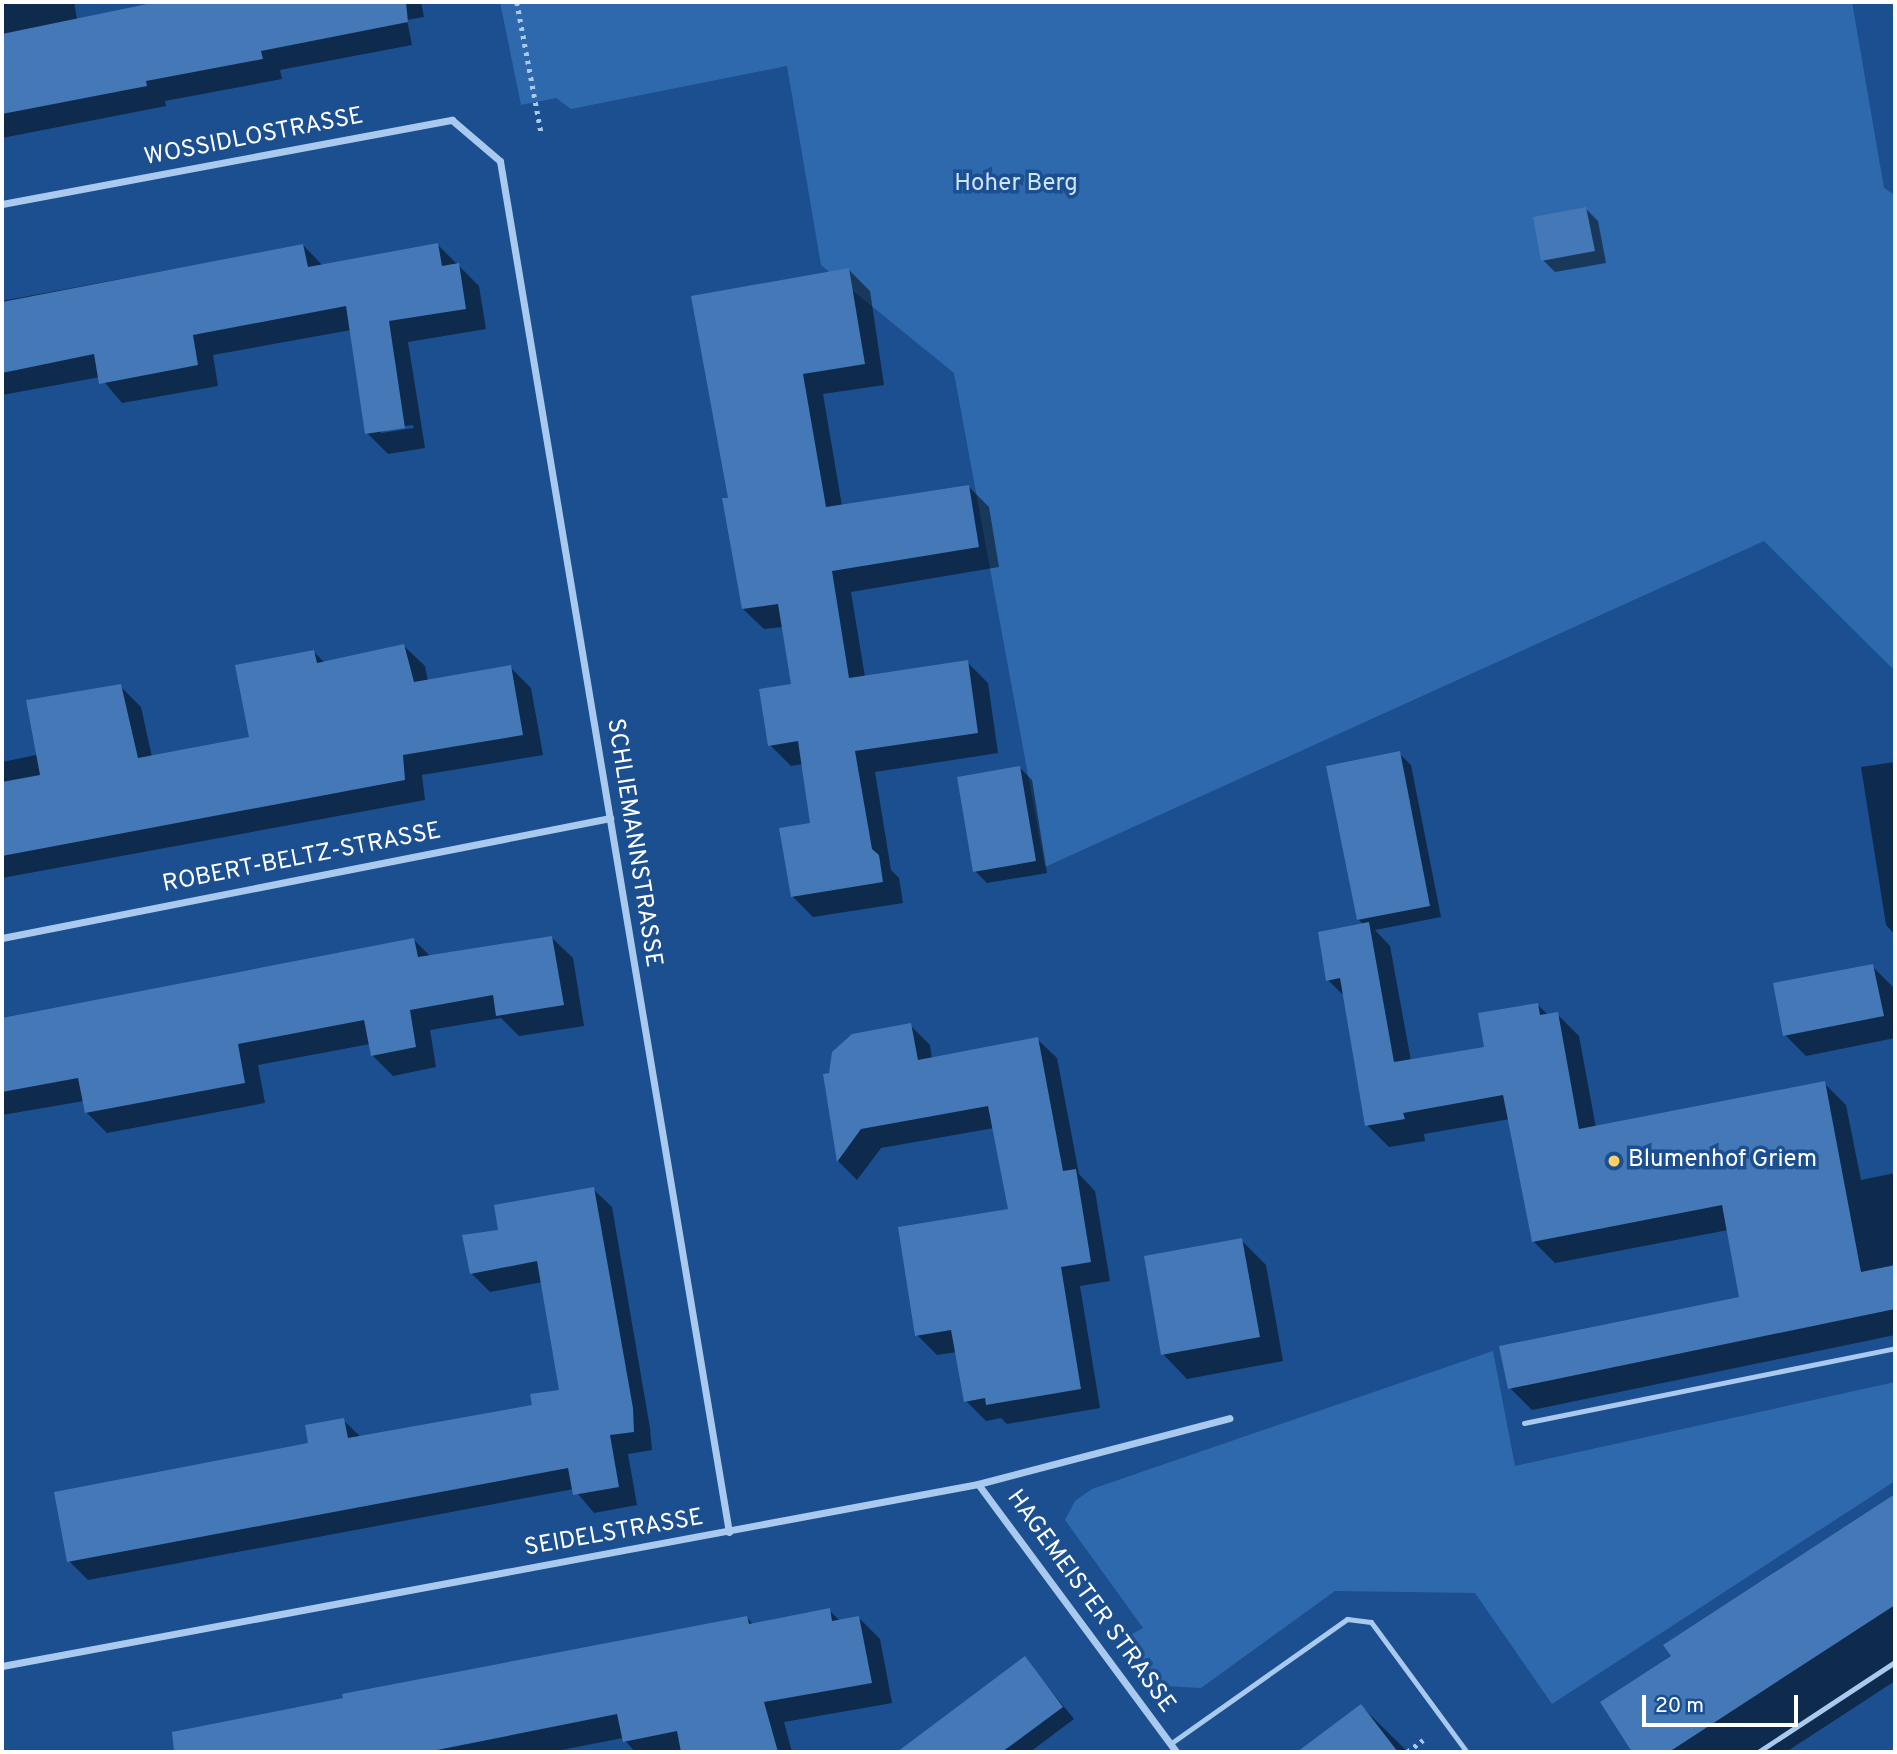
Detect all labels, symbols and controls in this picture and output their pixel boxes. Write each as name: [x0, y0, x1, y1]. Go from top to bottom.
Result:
street label: WOSSIDLOSTRASSE: [142, 103, 366, 173]
park label: Hoher Berg: [954, 171, 1078, 199]
street label: SCHLIEMANNSTRASSE: [599, 717, 667, 969]
street label: ROBERT-BELTZ-STRASSE: [160, 818, 444, 900]
place label: Blumenhof Griem: [1628, 1147, 1817, 1175]
marker: Blumenhof Griem: [1606, 1153, 1622, 1169]
street label: HAGEMEISTER STRASSE: [1000, 1485, 1180, 1719]
street label: SEIDELSTRASSE: [522, 1504, 706, 1564]
scale bar: [1645, 1680, 1801, 1724]
text: 20 m: [1655, 1693, 1704, 1720]

